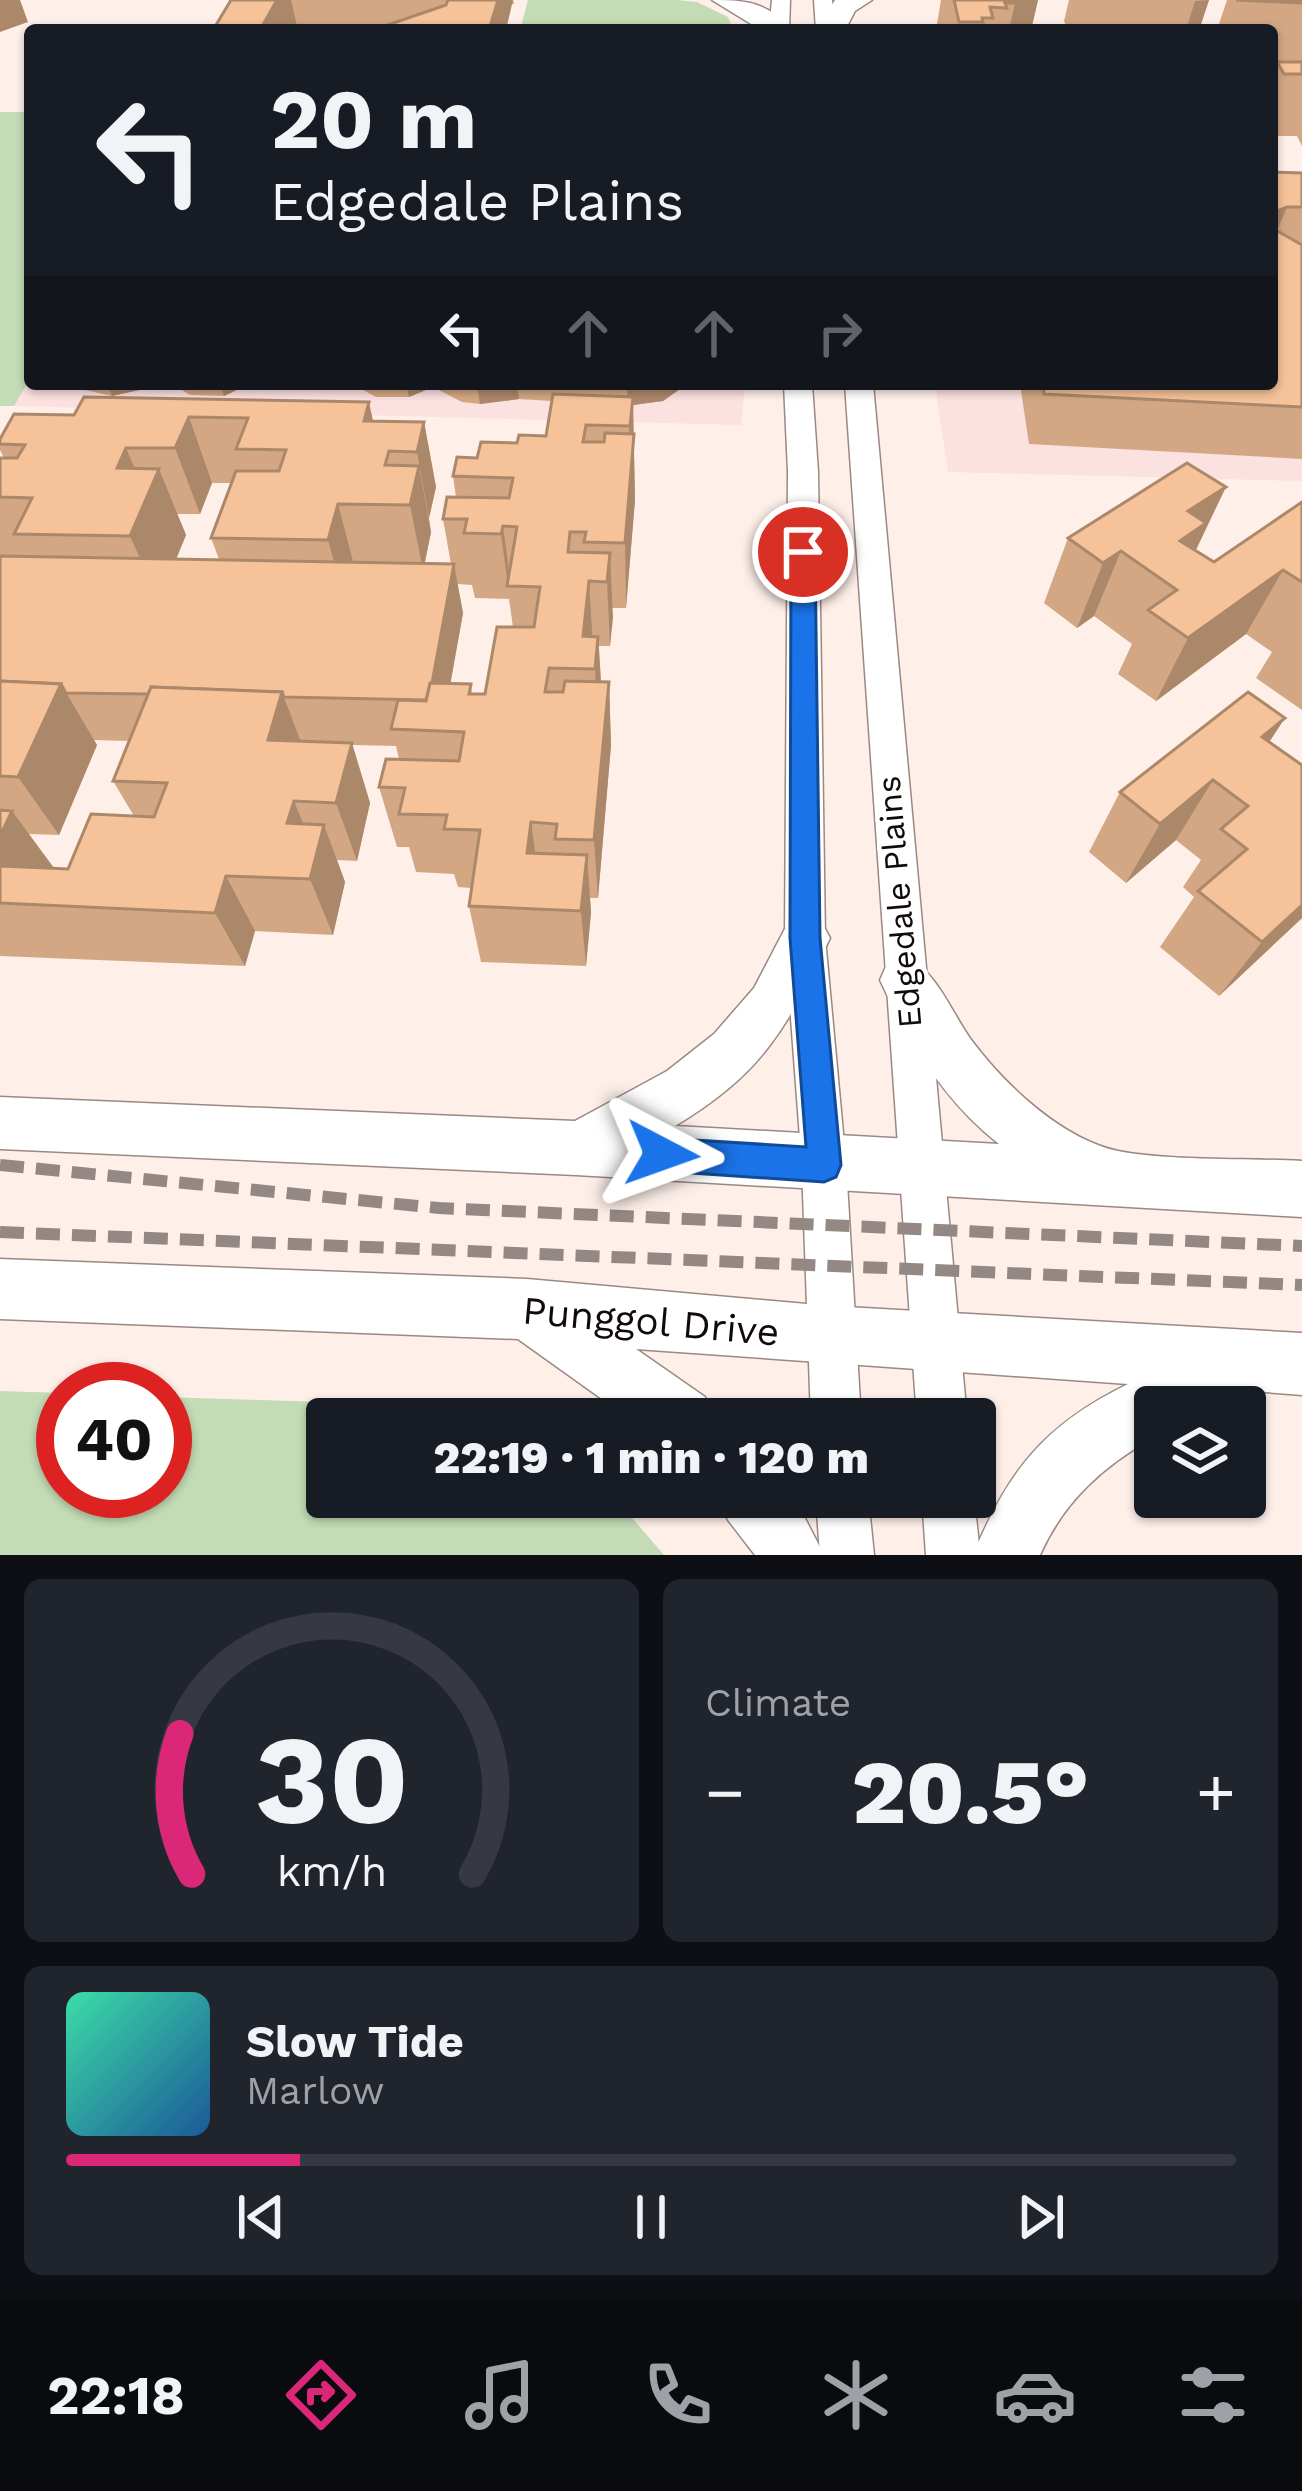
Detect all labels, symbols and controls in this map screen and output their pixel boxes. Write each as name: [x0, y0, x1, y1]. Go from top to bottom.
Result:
text: 20 m: [270, 70, 477, 168]
icon: left: [72, 72, 228, 228]
text: Edgedale Plains: [270, 170, 684, 233]
icon: left: [429, 300, 495, 366]
icon: ahead: [555, 300, 621, 366]
icon: ahead: [681, 300, 747, 366]
icon: right: [807, 300, 873, 366]
pin: [752, 501, 854, 603]
icon: arrive: [770, 519, 836, 585]
street label: Edgedale Plains: [869, 774, 929, 1030]
position arrow: [599, 1091, 725, 1217]
street label: Punggol Drive: [521, 1287, 781, 1355]
speed limit sign: 40: [36, 1362, 192, 1518]
map controls: [1134, 1386, 1266, 1518]
button: layers: [1134, 1386, 1266, 1518]
text: 22:19 · 1 min · 120 m: [433, 1431, 869, 1484]
text: Climate: [705, 1680, 851, 1725]
text: 30: [254, 1707, 409, 1853]
text: 20.5°: [852, 1739, 1089, 1845]
text: −: [705, 1754, 745, 1831]
text: +: [1196, 1754, 1236, 1831]
text: km/h: [276, 1845, 387, 1895]
text: Slow Tide: [246, 2015, 464, 2068]
text: Marlow: [246, 2068, 384, 2113]
icon: previous: [228, 2184, 294, 2250]
icon: pause: [618, 2184, 684, 2250]
icon: next: [1008, 2184, 1074, 2250]
icon: directions: [279, 2353, 363, 2437]
icon: music: [458, 2353, 542, 2437]
icon: phone: [636, 2353, 720, 2437]
icon: climate: [814, 2353, 898, 2437]
icon: car: [993, 2353, 1077, 2437]
icon: filters: [1171, 2353, 1255, 2437]
text: 22:18: [47, 2364, 185, 2427]

